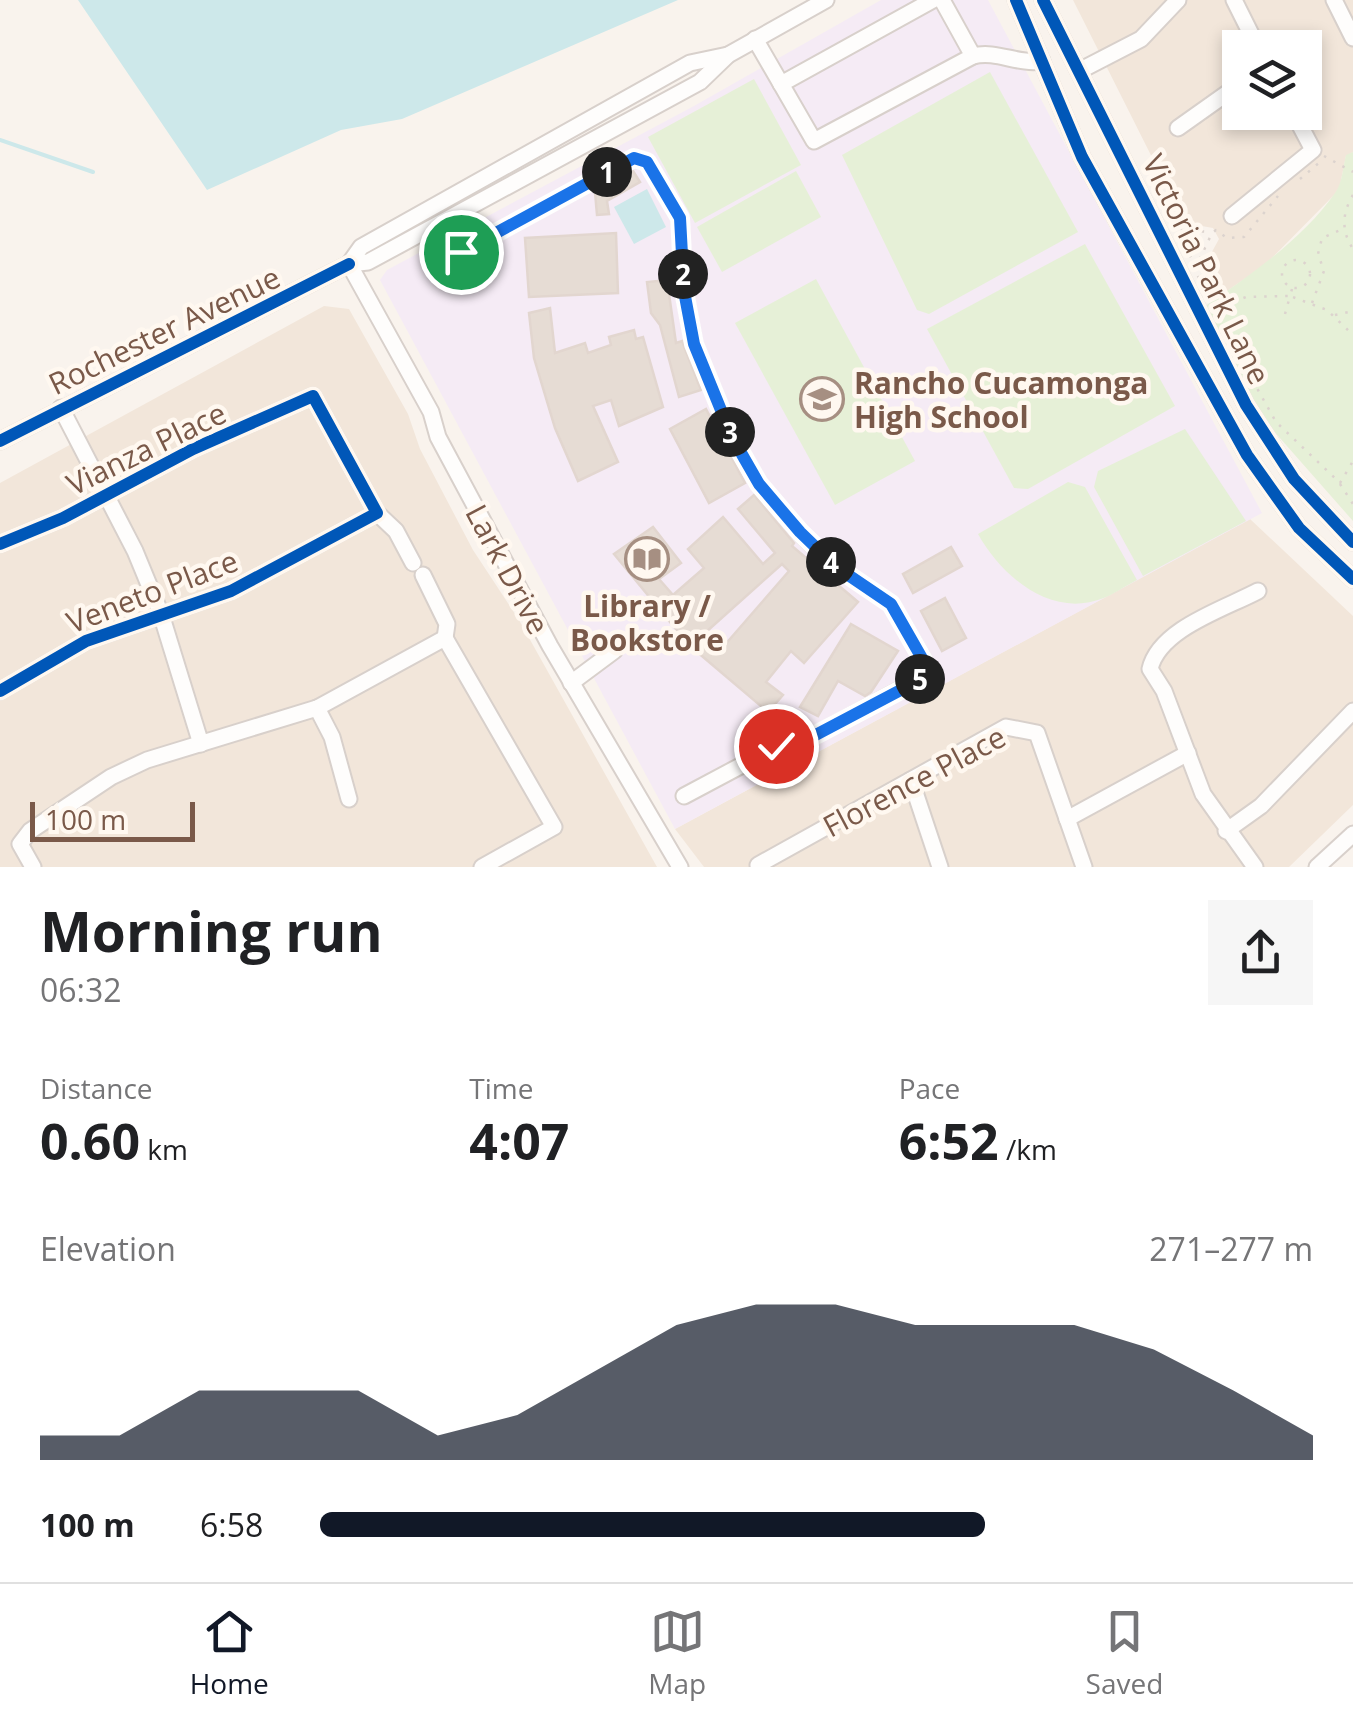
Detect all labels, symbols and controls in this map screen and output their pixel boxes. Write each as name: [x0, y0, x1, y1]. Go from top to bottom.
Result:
map controls: [1222, 30, 1322, 130]
button: layers: [1222, 30, 1322, 130]
pin: 1: [582, 147, 632, 197]
street label: Victoria Park Lane: [1134, 147, 1280, 391]
text: 1: [599, 153, 615, 191]
pin: [419, 210, 504, 295]
icon: arrive: [434, 225, 489, 280]
pin: 2: [658, 249, 708, 299]
text: 2: [675, 255, 691, 293]
street label: Rochester Avenue: [42, 256, 286, 404]
place label: Rancho Cucamonga High School: [854, 362, 1148, 437]
school or university icon: Rancho Cucamonga High School: [799, 376, 845, 422]
street label: Vianza Place: [59, 392, 233, 504]
pin: 3: [705, 407, 755, 457]
text: 3: [722, 413, 738, 451]
street label: Lark Drive: [457, 497, 559, 641]
library icon: Library / Bookstore: [624, 536, 670, 582]
pin: 4: [806, 537, 856, 587]
street label: Veneto Place: [61, 540, 243, 642]
text: 4: [823, 543, 839, 581]
place label: Library / Bookstore: [570, 585, 724, 660]
pin: 5: [895, 654, 945, 704]
text: 5: [912, 660, 928, 698]
pin: [734, 704, 819, 789]
street label: Florence Place: [816, 716, 1012, 846]
icon: check: [749, 719, 804, 774]
scale bar: [30, 797, 195, 841]
text: 100 m: [45, 800, 126, 838]
text: Morning run: [40, 893, 383, 968]
button: share: [1208, 900, 1313, 1005]
text: 06:32: [40, 968, 122, 1011]
text: Distance: [40, 1069, 153, 1107]
text: Time: [469, 1069, 533, 1107]
text: Pace: [899, 1069, 960, 1107]
text: 0.60: [40, 1107, 140, 1175]
text: 4:07: [469, 1107, 569, 1175]
text: 6:52: [899, 1107, 999, 1175]
text: km: [140, 1130, 188, 1168]
text: /km: [999, 1130, 1057, 1168]
text: Elevation: [40, 1227, 176, 1270]
text: 271–277 m: [1149, 1227, 1313, 1270]
text: 100 m: [40, 1503, 135, 1546]
text: 6:58: [200, 1503, 263, 1546]
tab: Home: [190, 1604, 269, 1702]
tab: Map: [648, 1604, 706, 1702]
tab: Saved: [1086, 1604, 1163, 1702]

